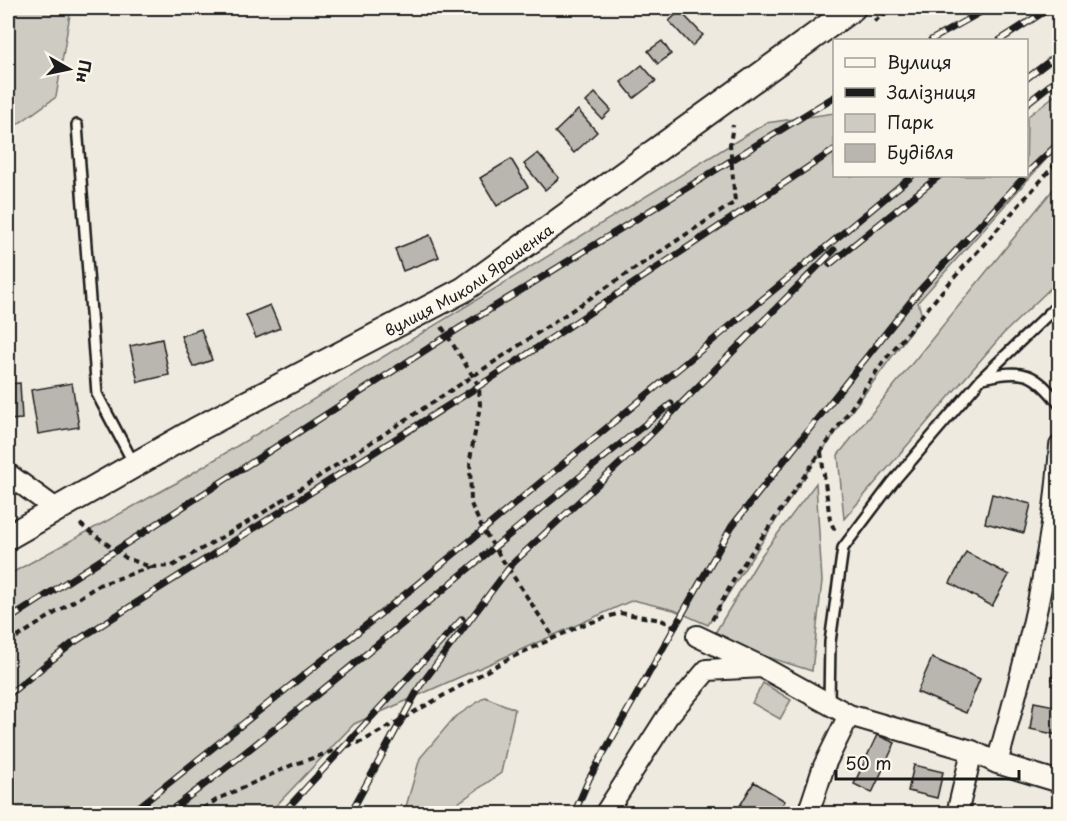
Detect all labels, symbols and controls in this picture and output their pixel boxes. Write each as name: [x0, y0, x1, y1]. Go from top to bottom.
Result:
north arrow: [39, 39, 99, 99]
legend: [833, 39, 1028, 177]
text: Вулиця: [887, 48, 952, 75]
text: Пн: [71, 58, 98, 85]
text: Залізниця: [886, 78, 976, 105]
text: Парк: [887, 108, 934, 135]
text: Будівля: [887, 138, 954, 165]
street label: вулиця Миколи Ярошенка: [380, 217, 558, 341]
scale bar: [836, 743, 1019, 781]
text: 50 m: [845, 749, 892, 776]

